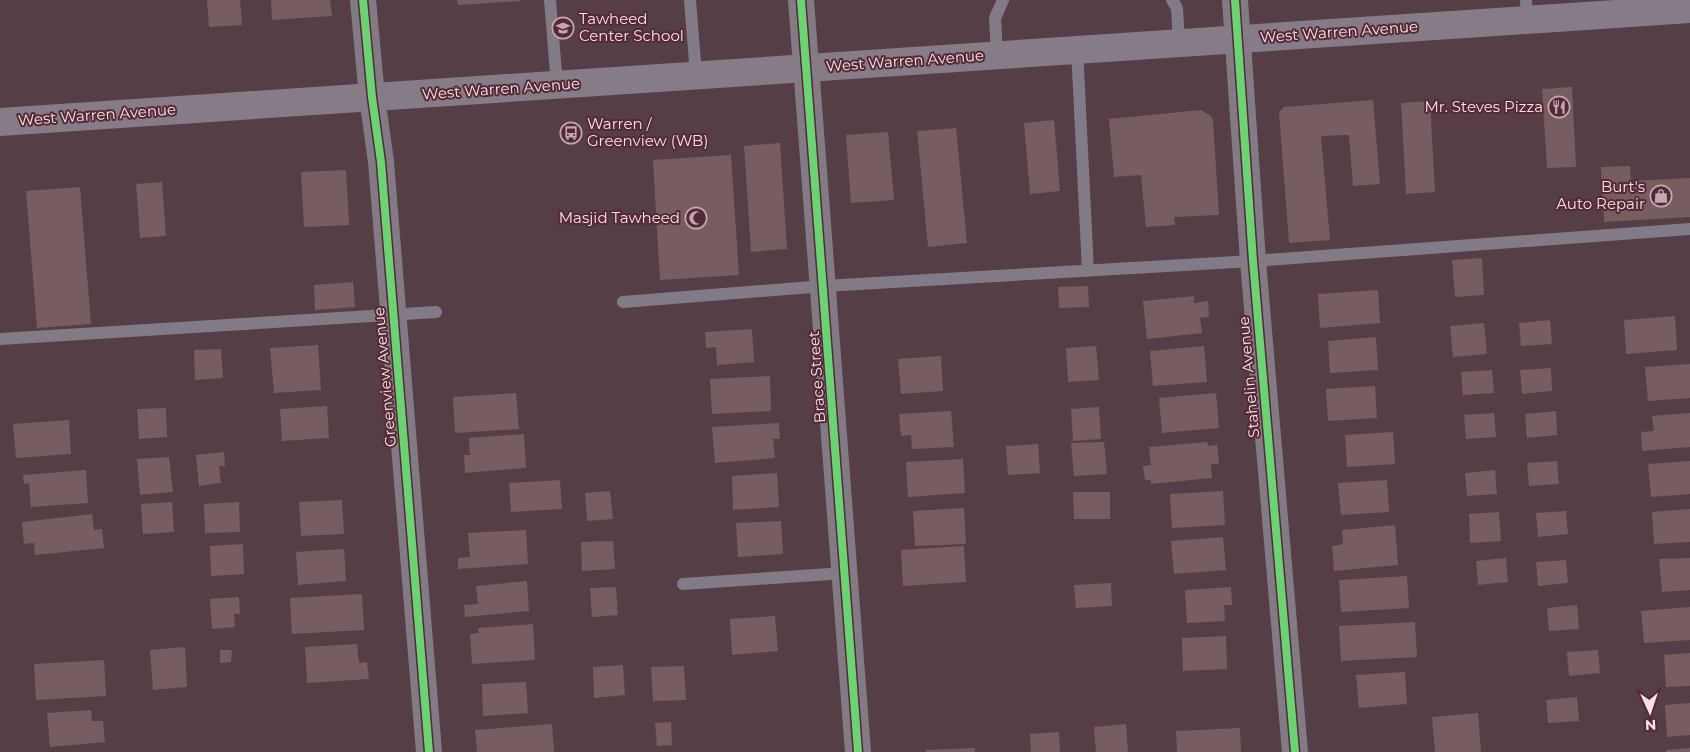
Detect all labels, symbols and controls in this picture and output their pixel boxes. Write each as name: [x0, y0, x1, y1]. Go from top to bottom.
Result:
place label: Tawheed Center School: [579, 9, 684, 45]
school or university icon: Tawheed Center School: [551, 16, 575, 40]
street label: West Warren Avenue: [1259, 16, 1419, 47]
street label: West Warren Avenue: [825, 45, 985, 76]
street label: West Warren Avenue: [421, 73, 581, 104]
restaurant icon: Mr. Steves Pizza: [1547, 95, 1571, 119]
place label: Mr. Steves Pizza: [1425, 97, 1543, 116]
street label: West Warren Avenue: [17, 99, 177, 130]
place label: Warren / Greenview (WB): [587, 114, 708, 150]
bus stop icon: Warren / Greenview (WB): [559, 121, 583, 145]
place label: Burt's Auto Repair: [1556, 177, 1645, 213]
shop icon: Burt's Auto Repair: [1649, 184, 1673, 208]
mosque icon: Masjid Tawheed: [684, 206, 708, 230]
place label: Masjid Tawheed: [559, 208, 680, 227]
street label: Greenview Avenue: [369, 306, 400, 448]
street label: Stahelin Avenue: [1234, 316, 1263, 439]
street label: Brace Street: [804, 330, 829, 424]
north arrow: [1625, 687, 1675, 737]
text: N: [1645, 716, 1657, 734]

